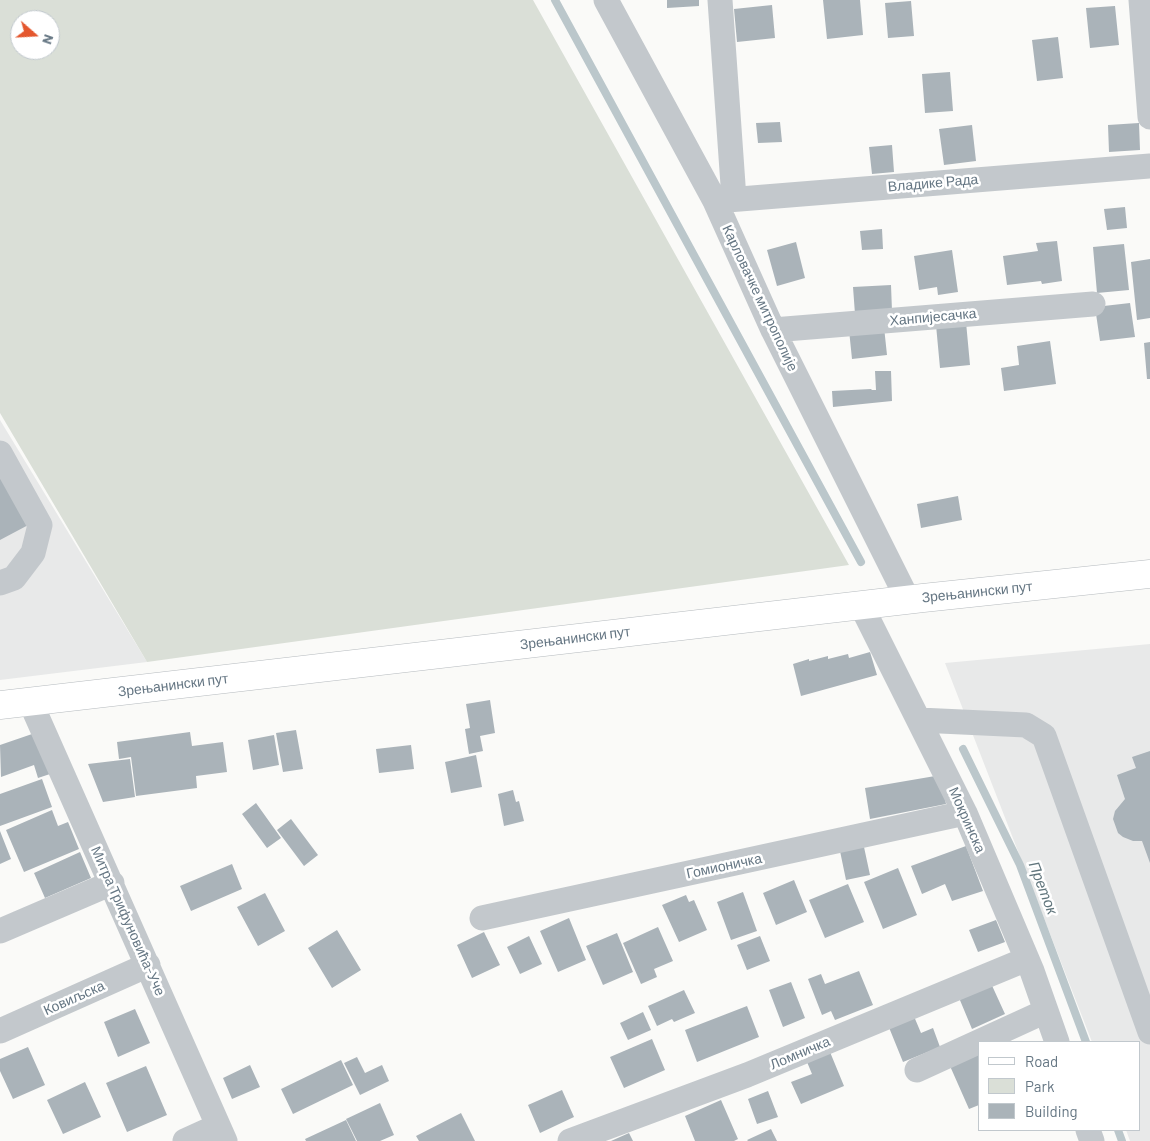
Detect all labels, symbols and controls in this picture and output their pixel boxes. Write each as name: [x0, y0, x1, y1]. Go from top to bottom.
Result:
north arrow: [10, 10, 60, 60]
text: N: [39, 33, 58, 47]
street label: Владике Рада: [887, 171, 979, 195]
street label: Карловачке митрополије: [719, 222, 801, 374]
street label: Ханпијесачка: [889, 305, 977, 329]
street label: Зрењанински пут: [921, 578, 1033, 606]
street label: Зрењанински пут: [519, 623, 631, 653]
street label: Зрењанински пут: [117, 670, 229, 700]
street label: Мокринска: [945, 784, 989, 856]
street label: Митра Трифуновића-Уче: [87, 844, 169, 998]
street label: Гомионичка: [685, 850, 763, 882]
water label: Преток: [1025, 859, 1061, 917]
street label: Ковиљска: [41, 977, 107, 1019]
street label: Ломничка: [767, 1033, 833, 1073]
legend: [978, 1041, 1140, 1131]
text: Road: [1025, 1052, 1058, 1070]
text: Park: [1025, 1077, 1054, 1095]
text: Building: [1025, 1102, 1078, 1120]

